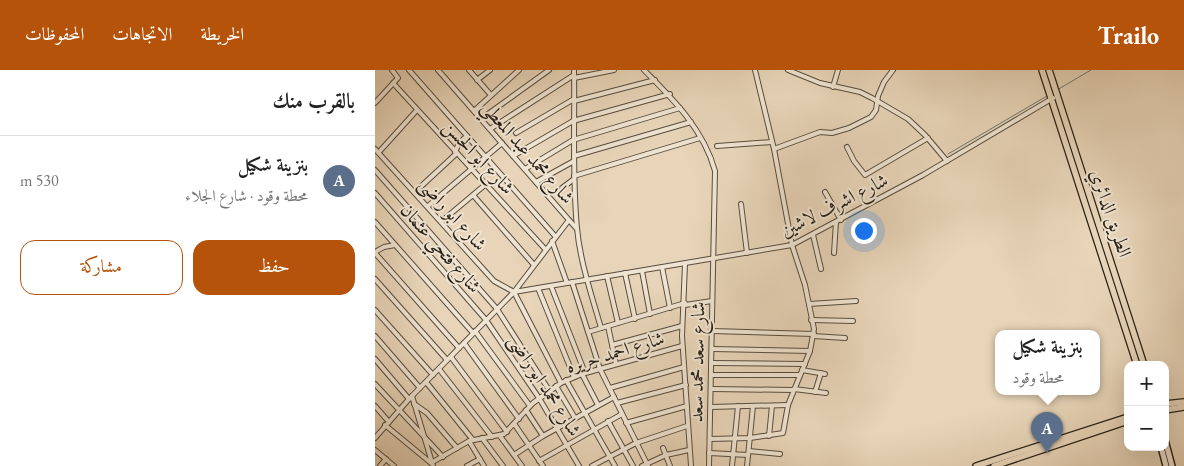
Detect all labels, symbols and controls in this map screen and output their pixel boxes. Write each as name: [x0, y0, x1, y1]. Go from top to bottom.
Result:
text: Trailo: [1098, 20, 1159, 51]
text: المحفوظات: [25, 22, 84, 45]
text: الاتجاهات: [112, 22, 172, 45]
text: الخريطة: [200, 22, 244, 45]
text: بالقرب منك: [272, 87, 355, 114]
street label: شارع محمد عبد المعطي: [472, 95, 580, 213]
street label: شارع ابو الحسن: [436, 114, 520, 202]
text: بنزينة شكيل: [238, 152, 308, 177]
street label: الطريق الدائري: [1081, 166, 1138, 261]
street label: شارع اشرف لاشين: [776, 167, 894, 246]
text: 530 m: [20, 170, 59, 191]
text: A: [333, 170, 345, 191]
street label: شارع ابو راضى: [411, 172, 493, 258]
text: محطة وقود · شارع الجلاء: [185, 185, 308, 206]
street label: شارع فتحي عثمان: [391, 198, 487, 302]
your location: [851, 218, 877, 244]
button: مشاركة: [20, 240, 183, 295]
button: حفظ: [193, 240, 355, 295]
street label: شارع سعد محمد سعد: [683, 301, 714, 423]
street label: شارع احمد حريره: [563, 325, 668, 382]
street label: شارع محمد ابو راضى: [500, 329, 587, 443]
popup: [995, 330, 1100, 395]
text: بنزينة شكيل: [1012, 334, 1083, 359]
map controls: [1124, 361, 1169, 451]
button: +: [1124, 361, 1169, 406]
text: محطة وقود: [1012, 367, 1064, 388]
button: −: [1124, 406, 1169, 451]
pin: A: [1031, 412, 1063, 453]

